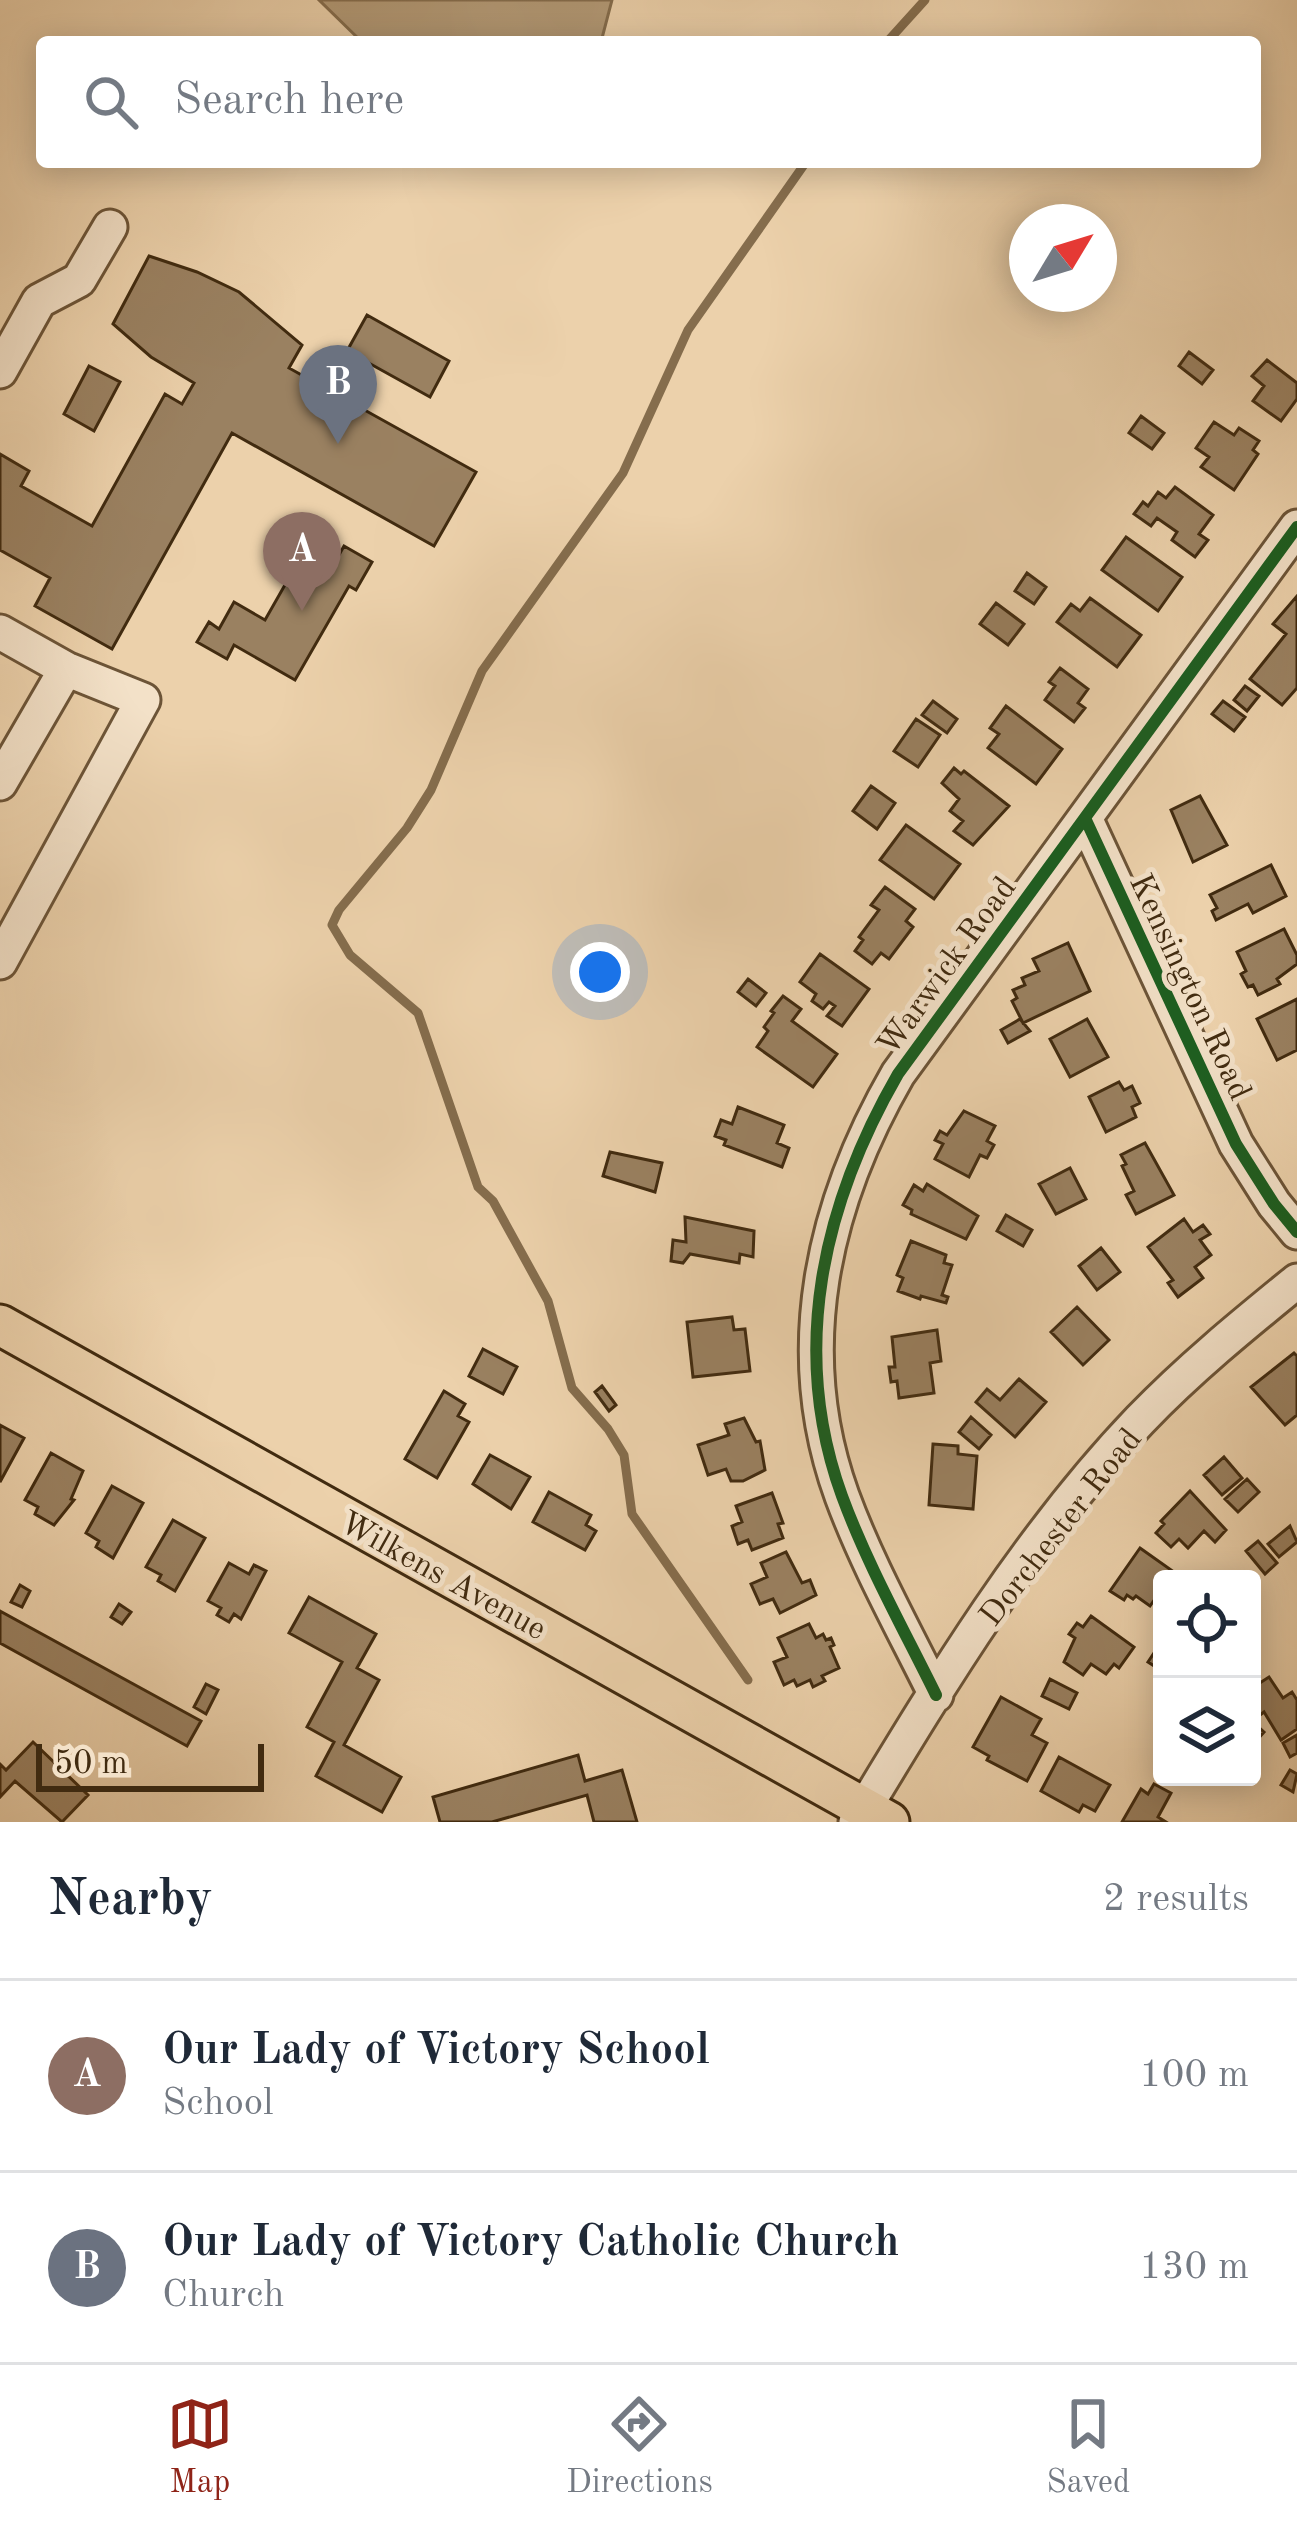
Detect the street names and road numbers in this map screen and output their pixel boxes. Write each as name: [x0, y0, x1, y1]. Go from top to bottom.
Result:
street label: Kensington Road: [1122, 869, 1256, 1106]
street label: Warwick Road: [872, 872, 1023, 1062]
street label: Dorchester Road: [975, 1423, 1149, 1633]
street label: Wilkens Avenue: [334, 1507, 551, 1647]

